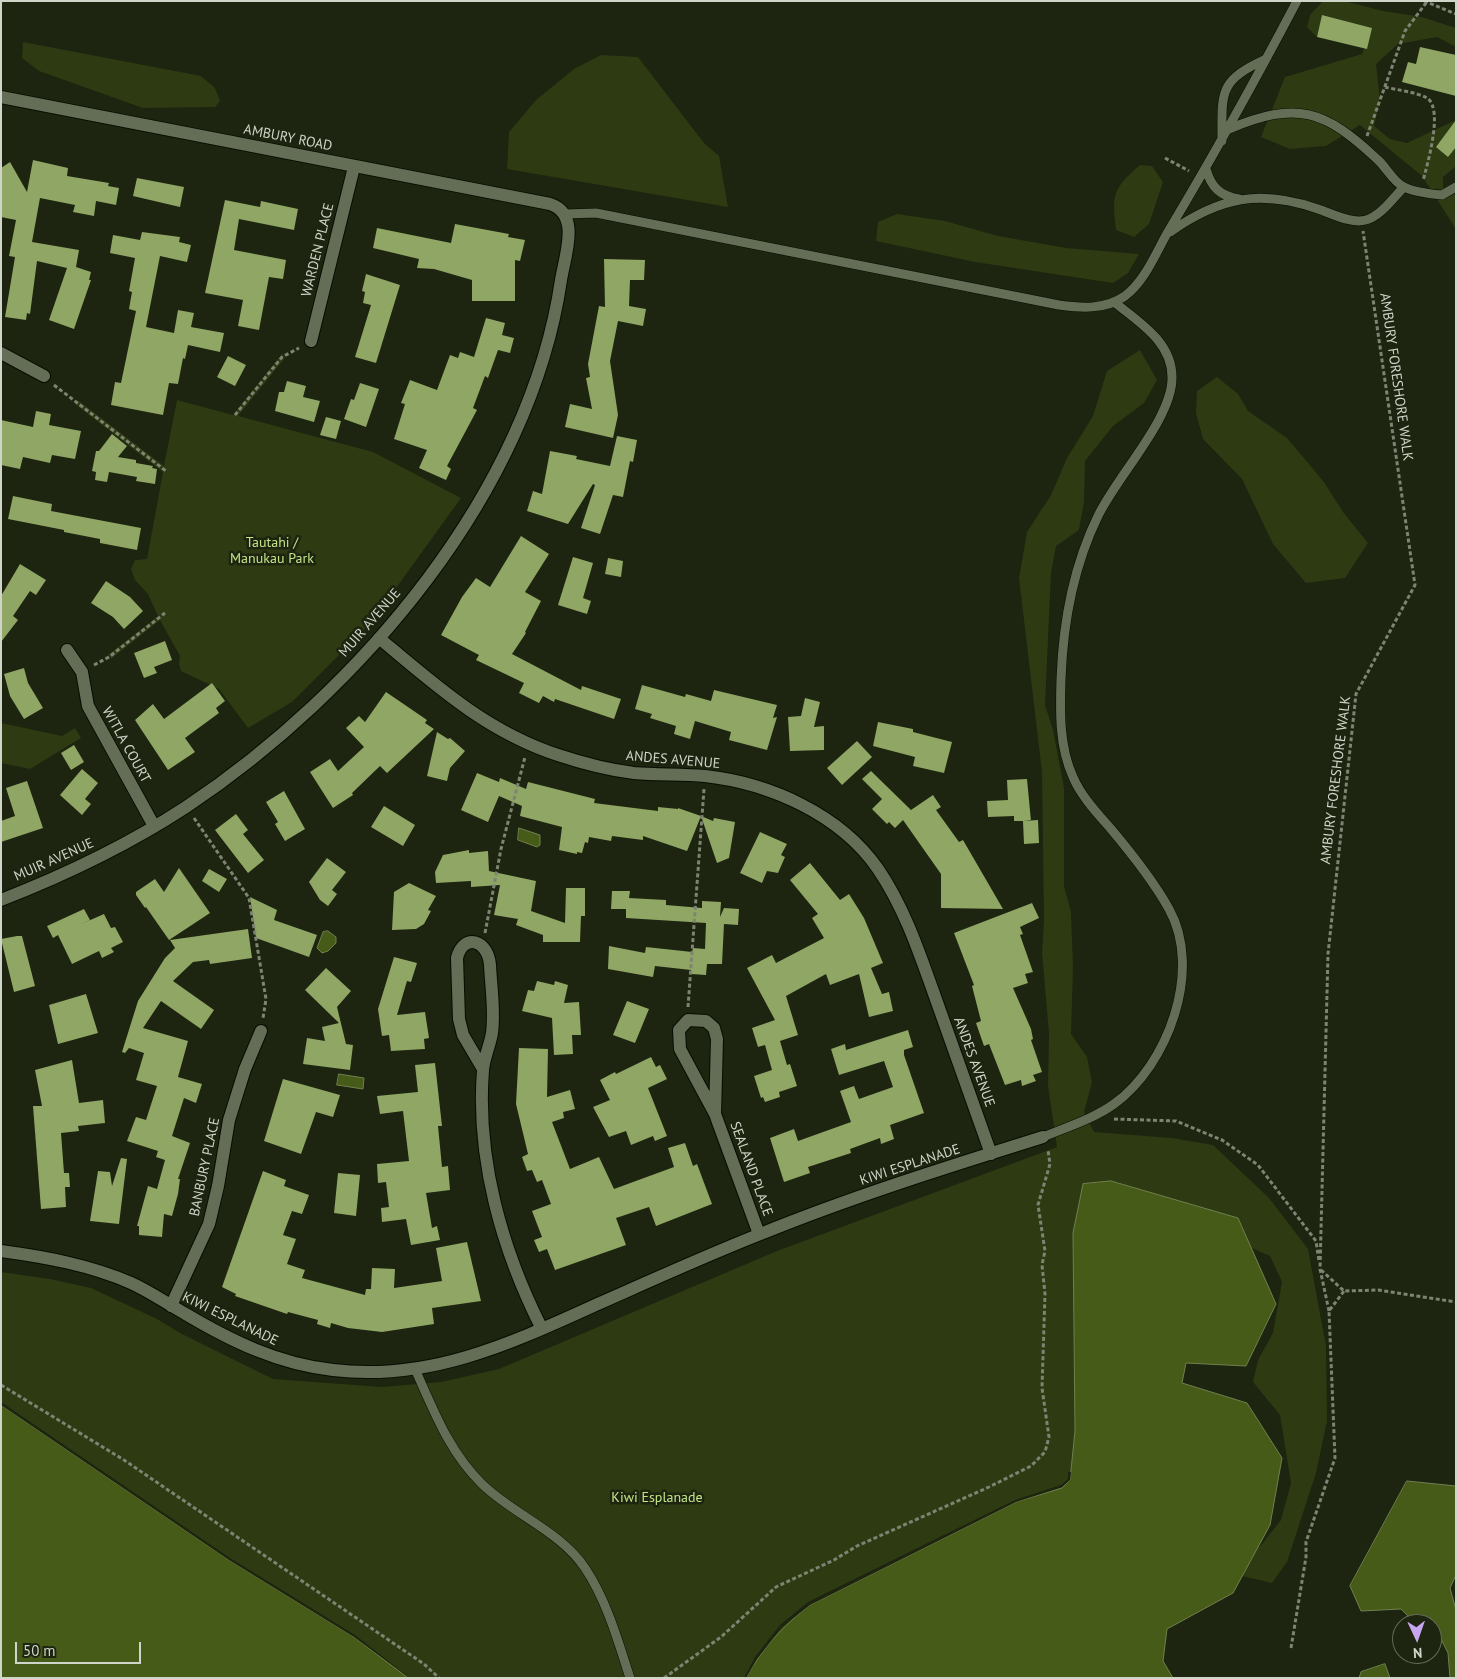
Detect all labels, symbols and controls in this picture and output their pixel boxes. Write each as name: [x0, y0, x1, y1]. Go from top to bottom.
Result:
street label: AMBURY ROAD: [242, 121, 334, 155]
street label: WARDEN PLACE: [298, 201, 338, 299]
street label: AMBURY FORESHORE WALK: [1376, 292, 1416, 462]
park label: Tautahi / Manukau Park: [230, 535, 314, 568]
street label: MUIR AVENUE: [336, 585, 404, 661]
street label: AMBURY FORESHORE WALK: [1317, 695, 1355, 865]
street label: WITLA COURT: [98, 704, 154, 786]
street label: ANDES AVENUE: [625, 748, 721, 772]
street label: MUIR AVENUE: [12, 835, 96, 885]
street label: ANDES AVENUE: [950, 1015, 998, 1109]
street label: BANBURY PLACE: [186, 1116, 224, 1218]
street label: SEALAND PLACE: [726, 1119, 776, 1219]
street label: KIWI ESPLANADE: [858, 1141, 962, 1189]
street label: KIWI ESPLANADE: [179, 1289, 281, 1349]
park label: Kiwi Esplanade: [611, 1490, 703, 1506]
north arrow: [1392, 1614, 1442, 1664]
scale bar: [18, 1632, 144, 1664]
text: 50 m: [23, 1641, 56, 1660]
text: N: [1413, 1644, 1423, 1662]

